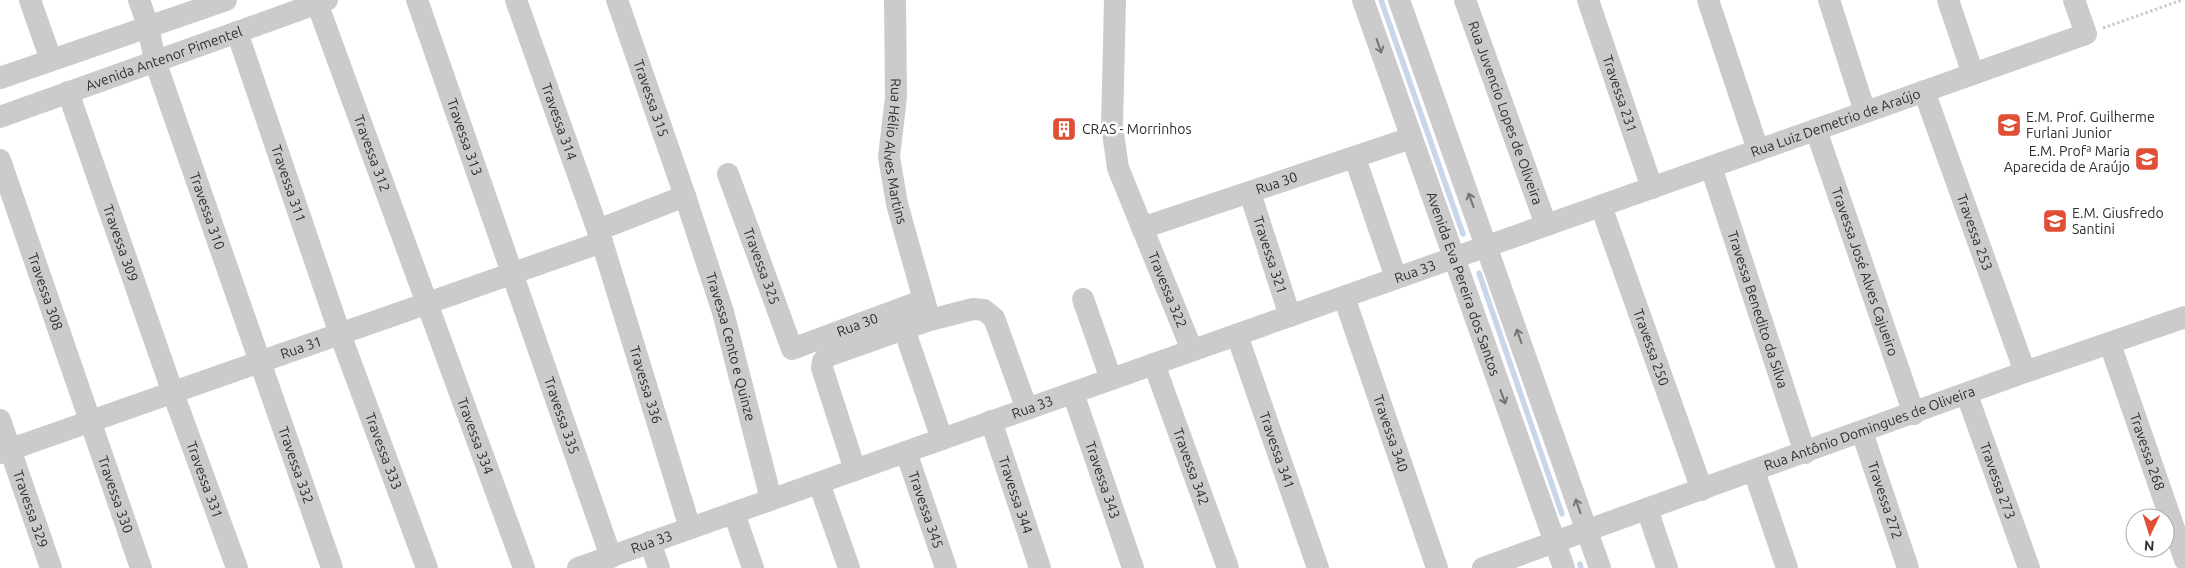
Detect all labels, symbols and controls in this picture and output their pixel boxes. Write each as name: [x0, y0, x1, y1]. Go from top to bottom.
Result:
street label: Rua Juvencio Lopes de Oliveira: [1465, 19, 1546, 207]
street label: Avenida Antenor Pimentel: [83, 23, 245, 94]
one-way arrow: [1375, 38, 1384, 53]
street label: Travessa 231: [1599, 53, 1640, 134]
street label: Travessa 315: [630, 58, 672, 139]
street label: Rua Hélio Alves Martins: [881, 78, 910, 226]
street label: Travessa 314: [538, 81, 580, 162]
street label: Rua Luiz Demetrio de Araújo: [1749, 85, 1922, 160]
street label: Travessa 313: [444, 96, 486, 178]
place label: E.M. Prof. Guilherme Furlani Junior: [2026, 109, 2155, 141]
school or university icon: E.M. Prof. Guilherme Furlani Junior: [1996, 112, 2022, 138]
street label: Travessa 312: [351, 113, 393, 194]
building icon: CRAS - Morrinhos: [1051, 116, 1077, 142]
place label: CRAS - Morrinhos: [1082, 121, 1191, 137]
street label: Travessa 311: [268, 143, 309, 224]
place label: E.M. Profª Maria Aparecida de Araújo: [2004, 143, 2130, 175]
school or university icon: E.M. Profª Maria Aparecida de Araújo: [2134, 146, 2160, 172]
street label: Rua 30: [1254, 169, 1300, 197]
street label: Travessa 310: [186, 170, 228, 252]
street label: Travessa José Alves Cajueiro: [1828, 185, 1901, 358]
street label: Avenida Eva Pereira dos Santos: [1423, 189, 1503, 378]
street label: Travessa 253: [1954, 192, 1996, 273]
one-way arrow: [1466, 193, 1475, 208]
street label: Travessa 309: [100, 202, 142, 284]
place label: E.M. Giusfredo Santini: [2072, 205, 2164, 237]
school or university icon: E.M. Giusfredo Santini: [2042, 208, 2068, 234]
street label: Travessa 321: [1250, 214, 1290, 296]
street label: Travessa 325: [740, 225, 783, 307]
street label: Travessa Benedito da Silva: [1724, 229, 1791, 390]
street label: Travessa 322: [1145, 249, 1190, 330]
street label: Travessa 308: [25, 251, 66, 332]
street label: Rua 33: [1392, 257, 1438, 286]
street label: Travessa Cento e Quinze: [703, 270, 759, 423]
street label: Travessa 250: [1630, 307, 1672, 388]
street label: Rua 30: [834, 310, 880, 340]
one-way arrow: [1514, 328, 1523, 344]
street label: Rua 31: [278, 333, 324, 362]
street label: Travessa 336: [626, 344, 665, 426]
street label: Travessa 335: [541, 375, 583, 456]
street label: Rua Antônio Domingues de Oliveira: [1762, 383, 1977, 474]
one-way arrow: [1499, 389, 1508, 404]
street label: Rua 33: [1009, 392, 1055, 422]
street label: Travessa 340: [1370, 392, 1411, 474]
street label: Travessa 334: [454, 395, 497, 477]
street label: Travessa 341: [1256, 410, 1298, 491]
street label: Travessa 333: [362, 411, 405, 492]
street label: Travessa 268: [2127, 411, 2168, 492]
street label: Travessa 332: [275, 424, 317, 506]
street label: Travessa 342: [1170, 426, 1212, 507]
street label: Travessa 331: [183, 439, 226, 520]
street label: Travessa 343: [1082, 439, 1123, 521]
street label: Travessa 273: [1977, 440, 2019, 521]
street label: Travessa 330: [95, 454, 136, 535]
street label: Travessa 344: [995, 454, 1036, 536]
street label: Travessa 272: [1865, 459, 1906, 541]
street label: Travessa 329: [10, 468, 51, 550]
street label: Travessa 345: [905, 469, 947, 550]
one-way arrow: [1572, 498, 1582, 514]
north arrow: [2125, 508, 2175, 558]
street label: Rua 33: [629, 527, 674, 557]
text: N: [2143, 538, 2155, 554]

